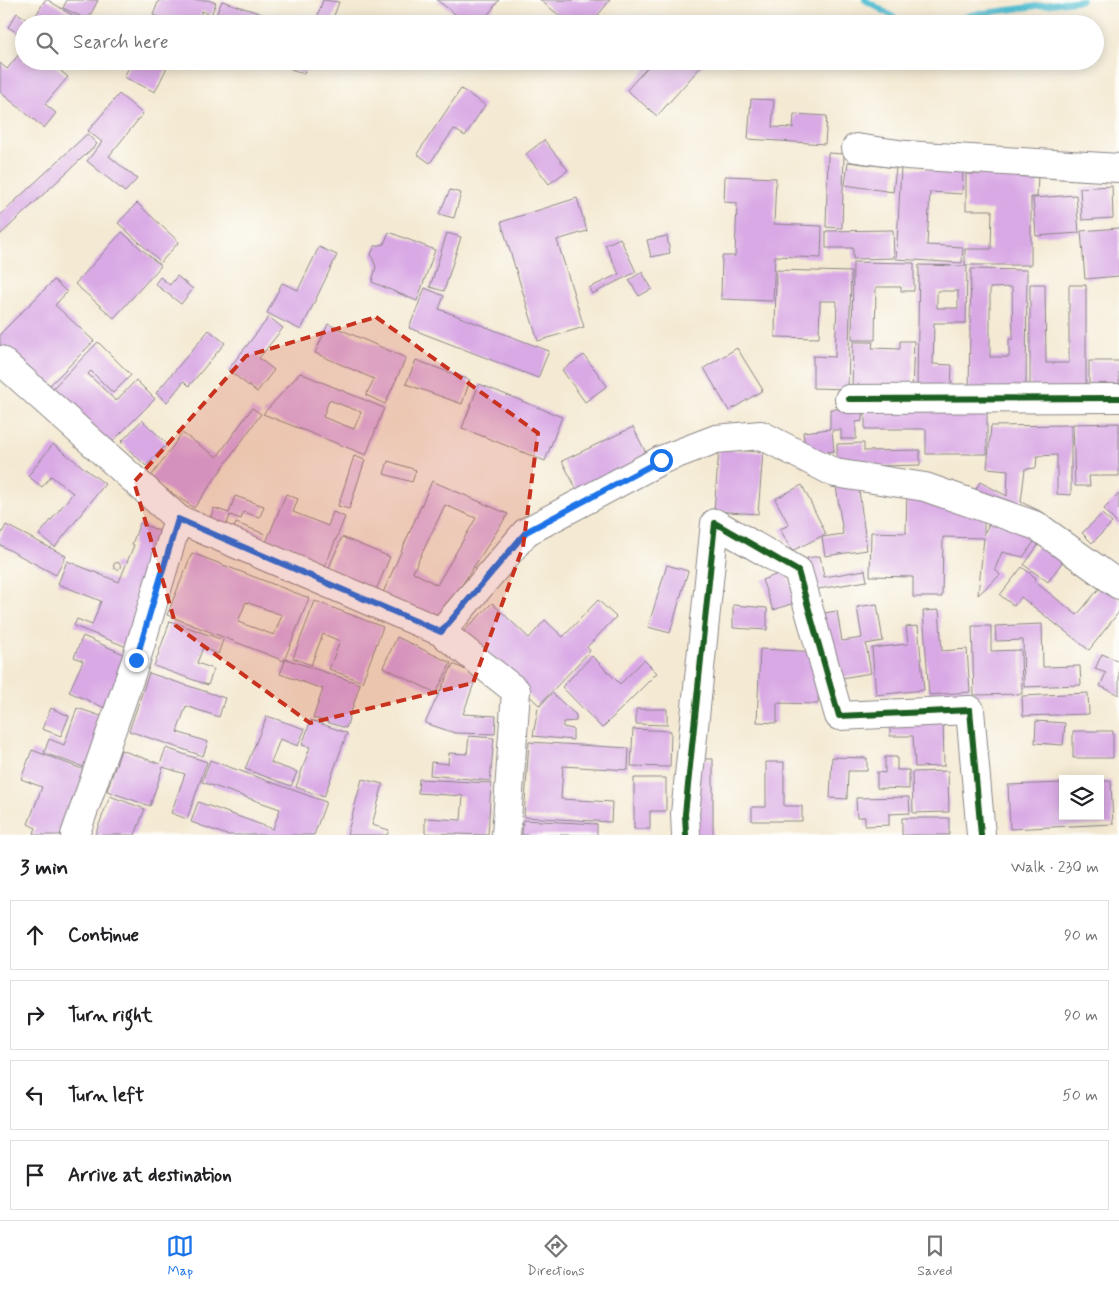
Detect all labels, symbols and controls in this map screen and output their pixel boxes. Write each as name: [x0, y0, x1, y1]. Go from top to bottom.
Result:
search box: [15, 15, 1104, 70]
icon: search: [33, 29, 61, 57]
text: Search here: [73, 30, 169, 55]
route start: [650, 449, 673, 472]
route end: [125, 649, 148, 672]
map controls: [1059, 775, 1104, 820]
button: layers: [1059, 775, 1104, 820]
text: 3 min: [20, 854, 68, 882]
text: Walk · 230 m: [1011, 857, 1099, 878]
icon: ahead: [21, 921, 49, 949]
text: Continue: [68, 923, 139, 948]
text: 90 m: [1064, 925, 1098, 946]
icon: right: [21, 1001, 49, 1029]
text: Turn right: [68, 1003, 152, 1028]
text: 90 m: [1064, 1005, 1098, 1026]
icon: left: [21, 1081, 49, 1109]
text: Turn left: [68, 1083, 144, 1108]
text: 50 m: [1062, 1085, 1098, 1106]
icon: arrive: [21, 1161, 49, 1189]
text: Arrive at destination: [68, 1163, 232, 1188]
tab: Map: [166, 1232, 194, 1280]
tab: Directions: [527, 1232, 585, 1280]
tab: Saved: [917, 1232, 953, 1280]

